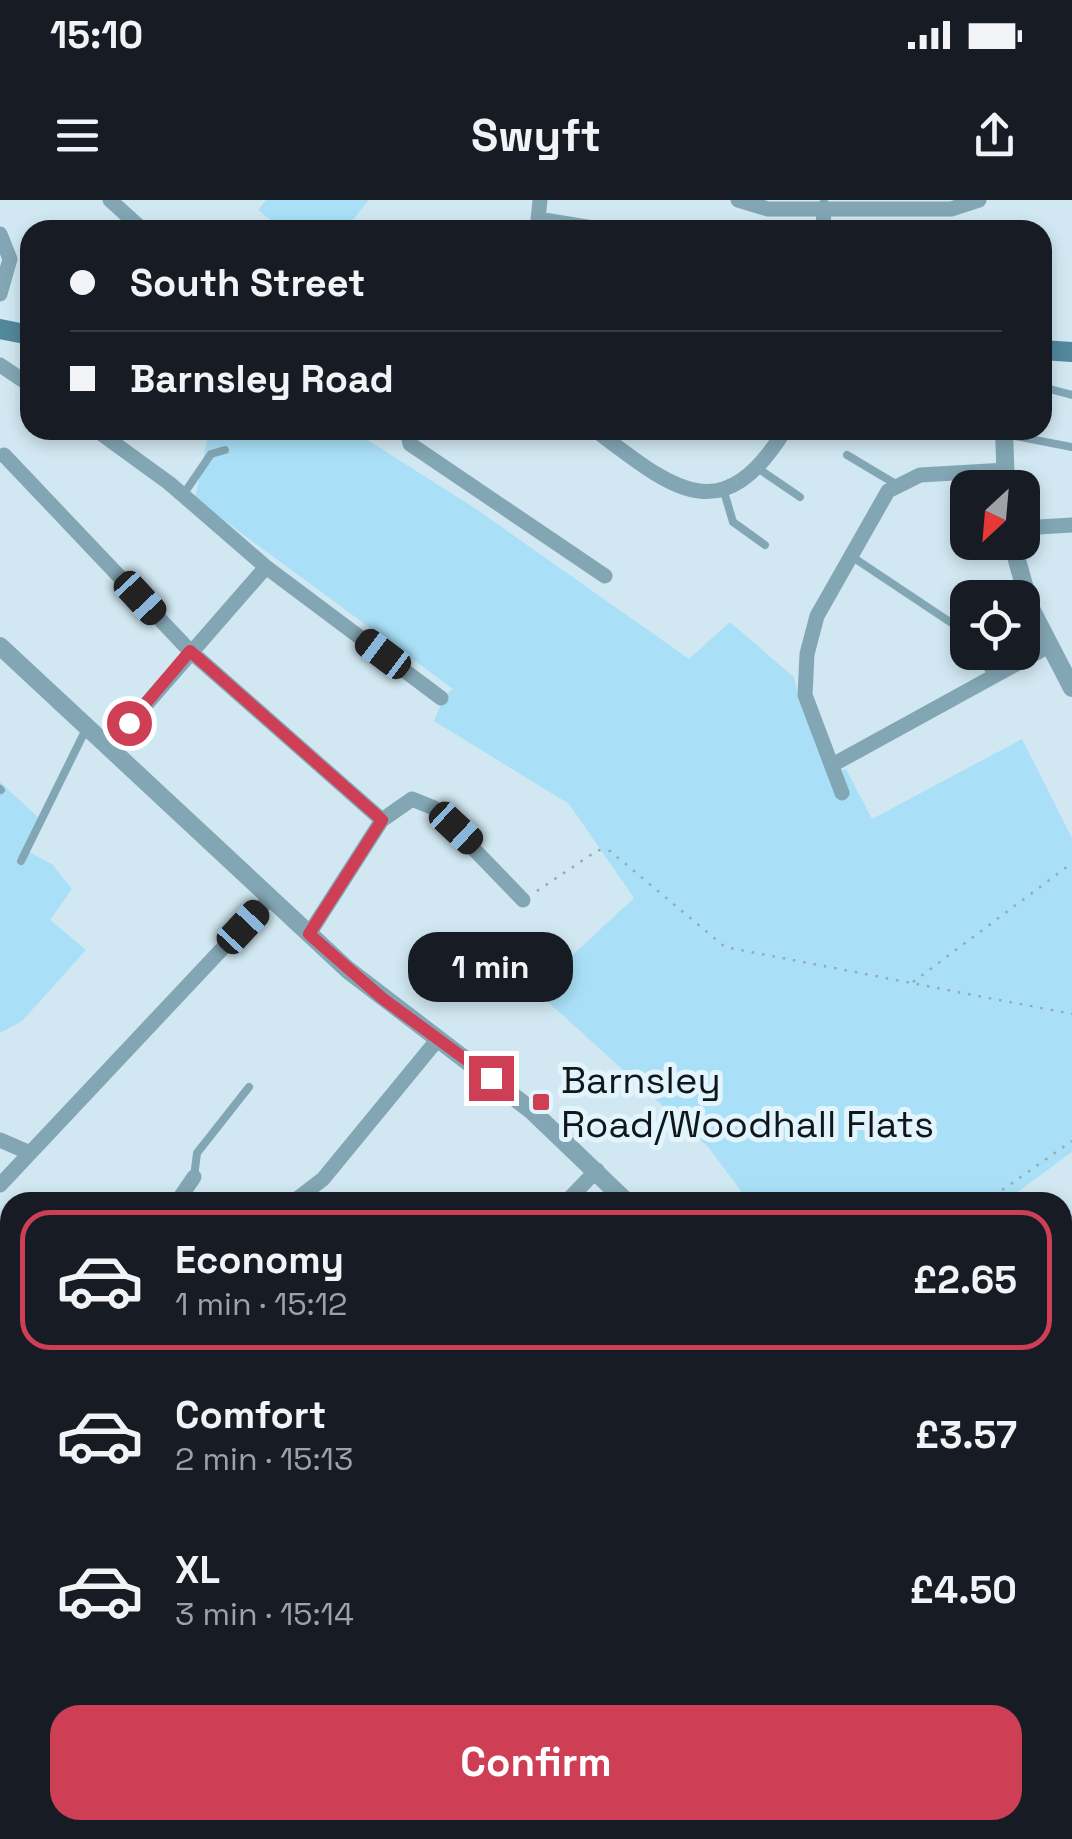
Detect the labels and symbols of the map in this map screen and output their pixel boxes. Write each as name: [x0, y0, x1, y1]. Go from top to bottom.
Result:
north arrow: [950, 470, 1040, 560]
car: [109, 566, 171, 630]
car: [350, 624, 416, 684]
route start: [107, 701, 152, 746]
car: [424, 797, 488, 859]
car: [212, 895, 274, 959]
callout: 1 min: [408, 933, 574, 1003]
route end: [469, 1056, 514, 1101]
place label: Barnsley Road/Woodhall Flats: [561, 1056, 934, 1148]
marker: Barnsley Road/Woodhall Flats: [530, 1091, 552, 1113]

